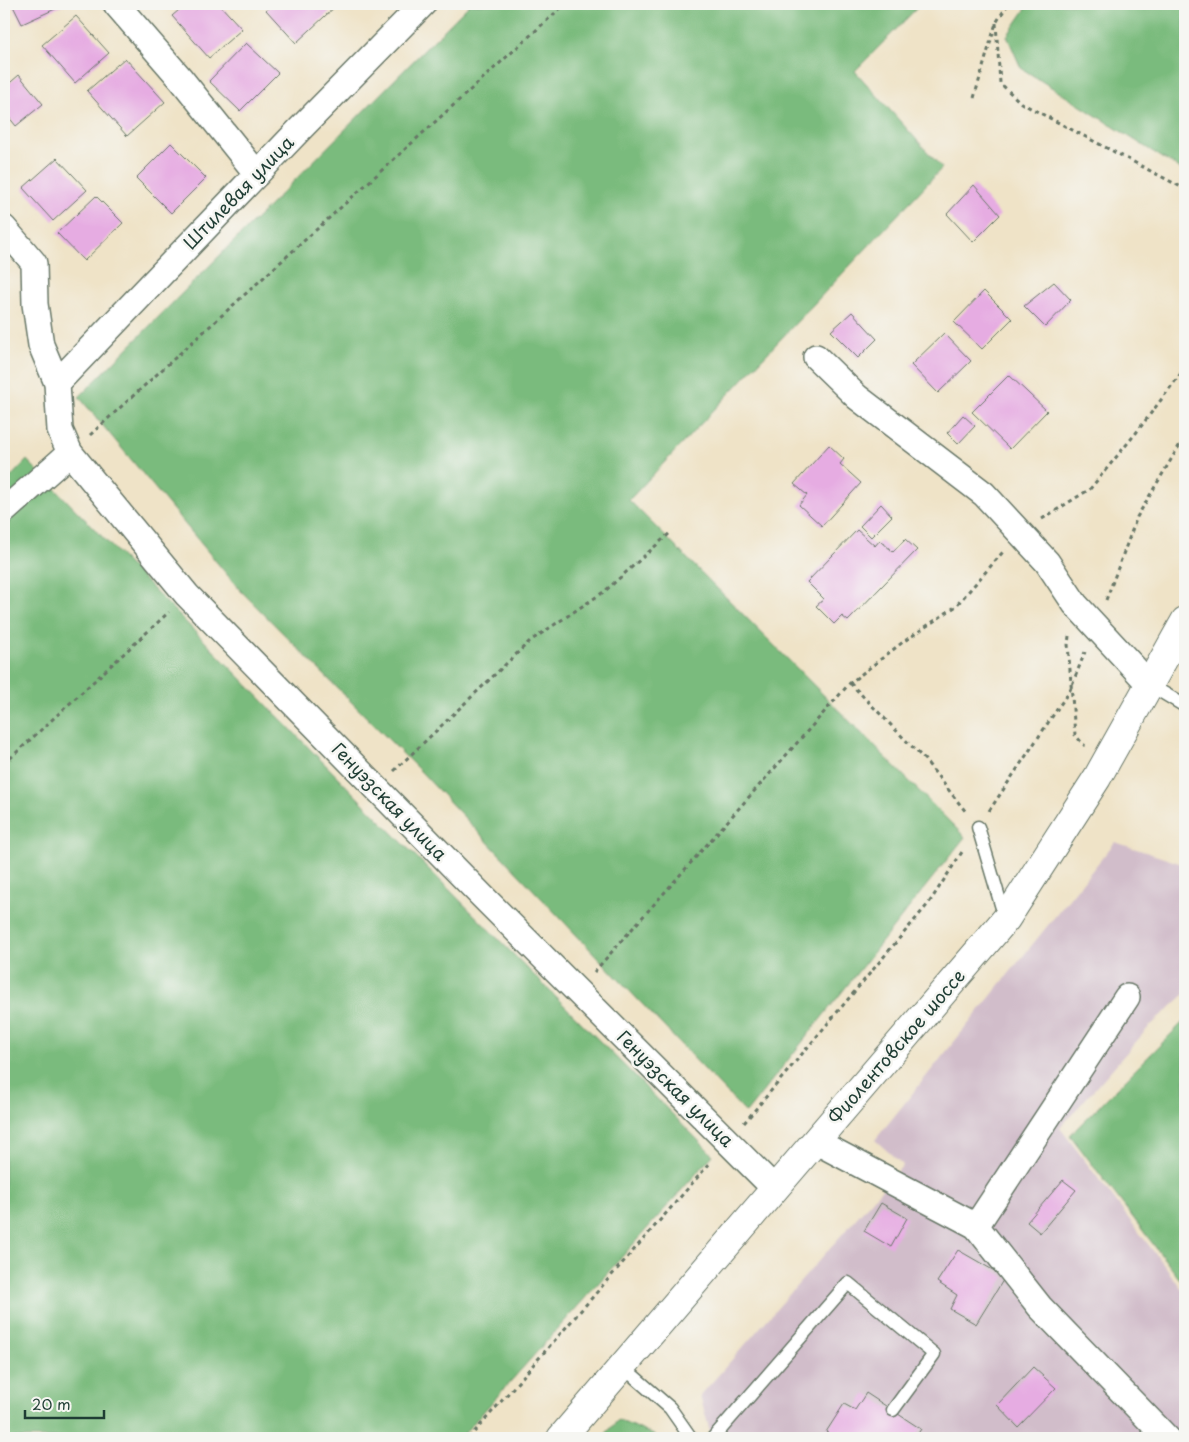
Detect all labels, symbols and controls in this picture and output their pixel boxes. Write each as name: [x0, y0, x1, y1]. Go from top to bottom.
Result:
street label: Штилевая улица: [176, 128, 300, 255]
street label: Генуэзская улица: [326, 736, 454, 867]
street label: Фиолентовское шоссе: [821, 963, 971, 1129]
street label: Генуэзская улица: [611, 1023, 741, 1153]
scale bar: [25, 1387, 104, 1419]
text: 20 m: [32, 1392, 71, 1415]

